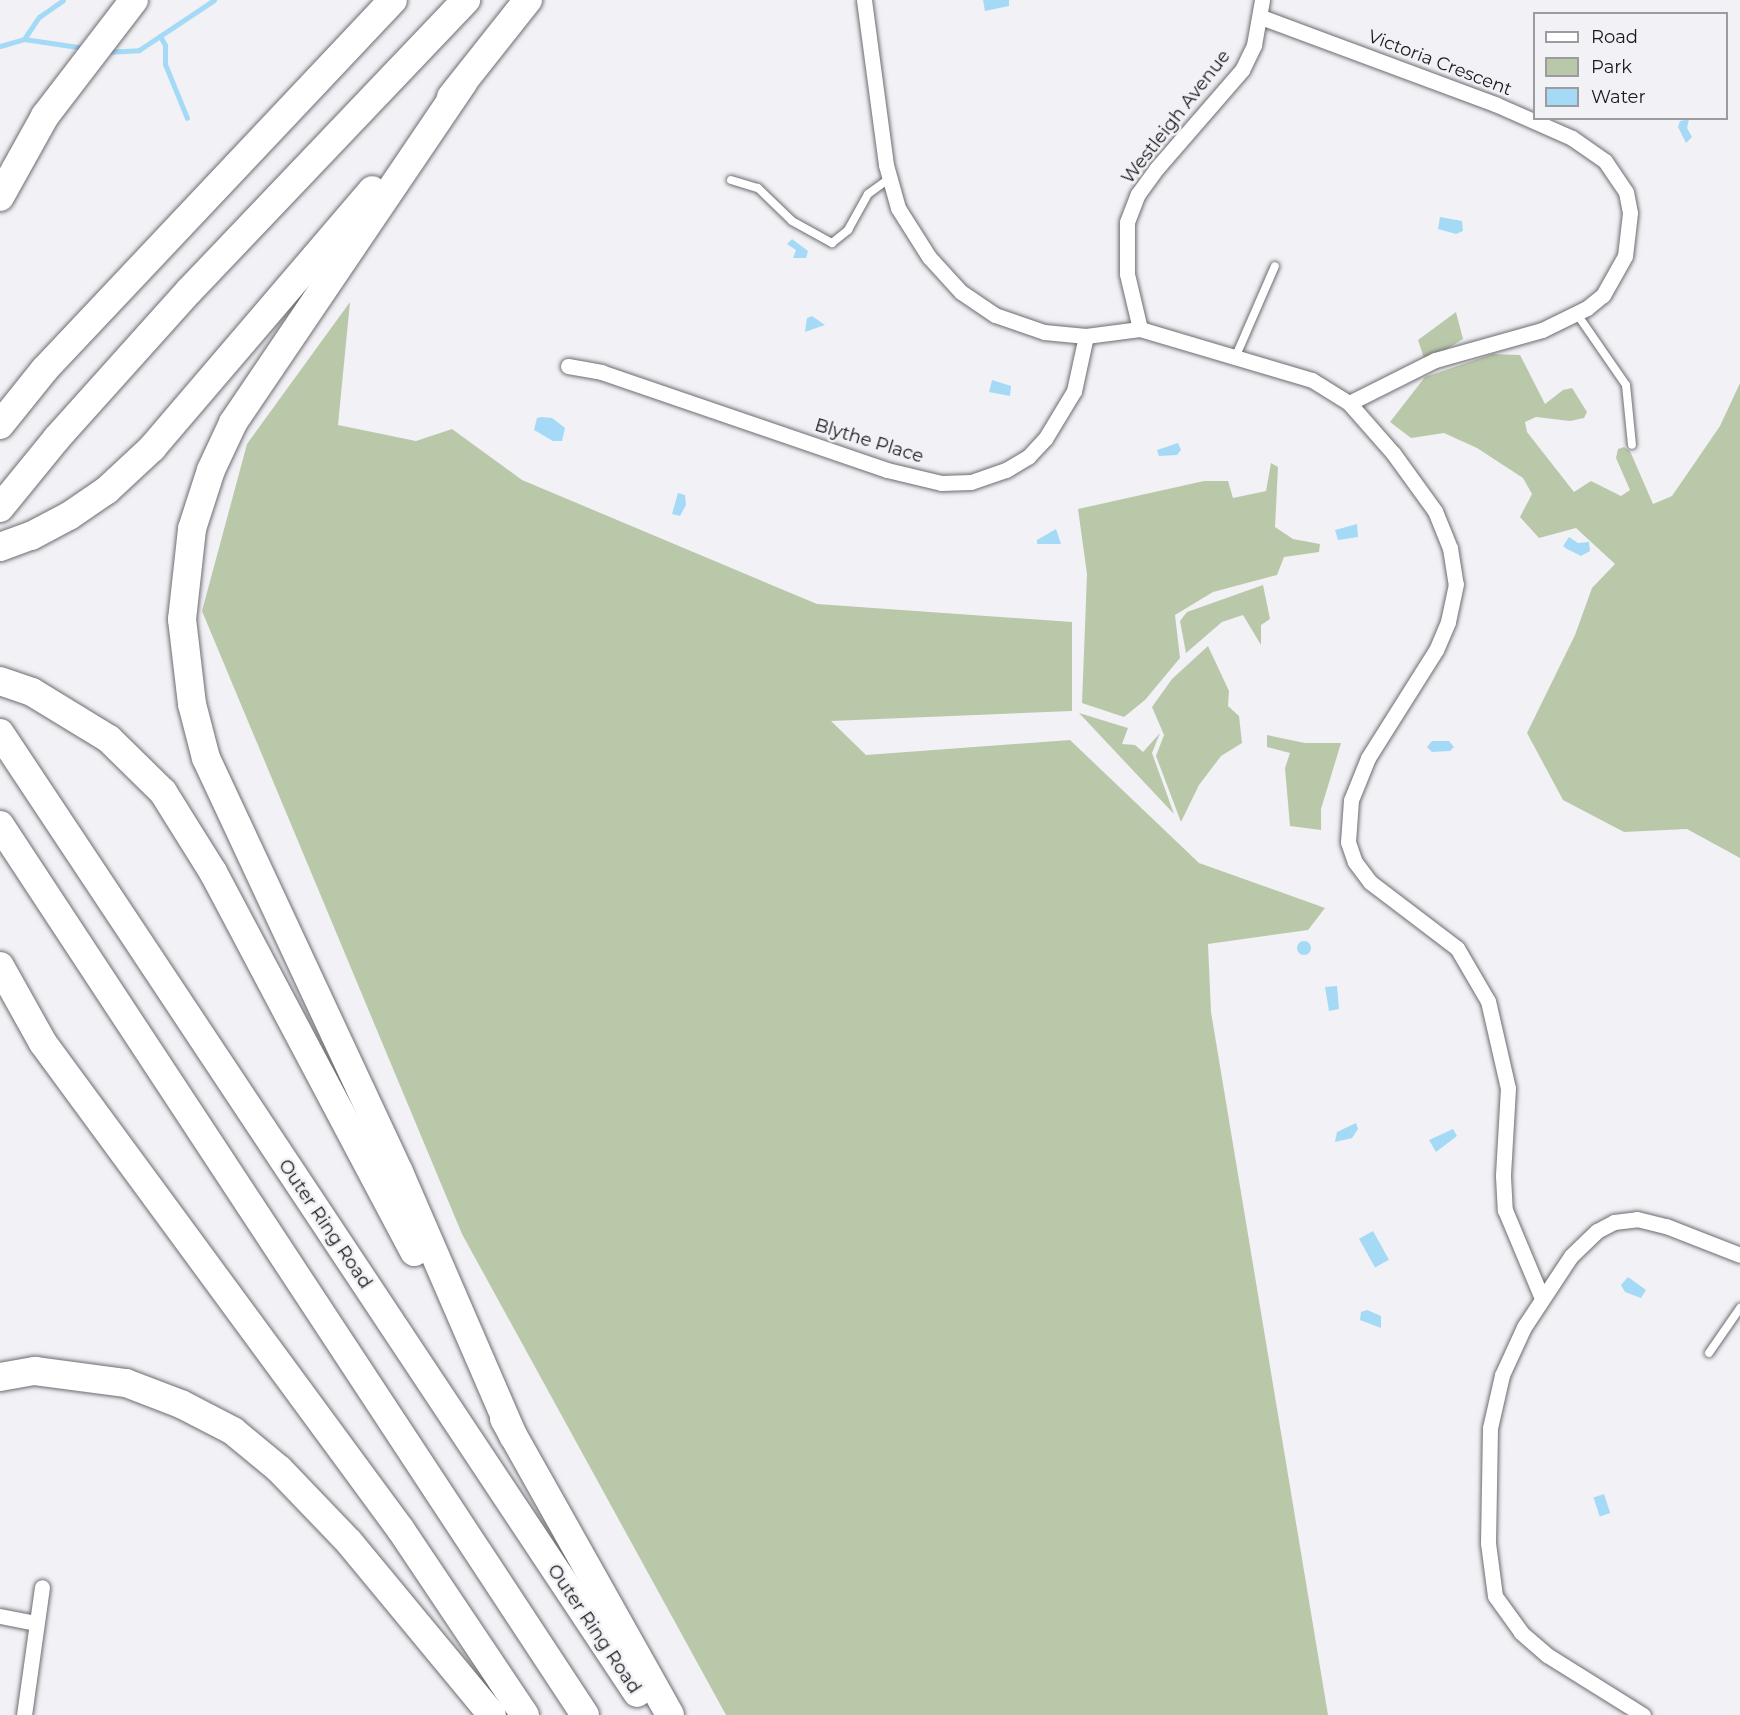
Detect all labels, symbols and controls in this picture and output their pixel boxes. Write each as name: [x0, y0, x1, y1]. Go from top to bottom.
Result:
legend: [1533, 12, 1728, 120]
street label: Victoria Crescent: [1365, 26, 1515, 100]
text: Road: [1591, 26, 1638, 48]
street label: Westleigh Avenue: [1117, 46, 1235, 188]
text: Park: [1591, 56, 1632, 78]
text: Water: [1591, 86, 1646, 108]
street label: Blythe Place: [812, 414, 926, 468]
street label: Outer Ring Road: [274, 1155, 376, 1293]
street label: Outer Ring Road: [543, 1560, 645, 1698]

